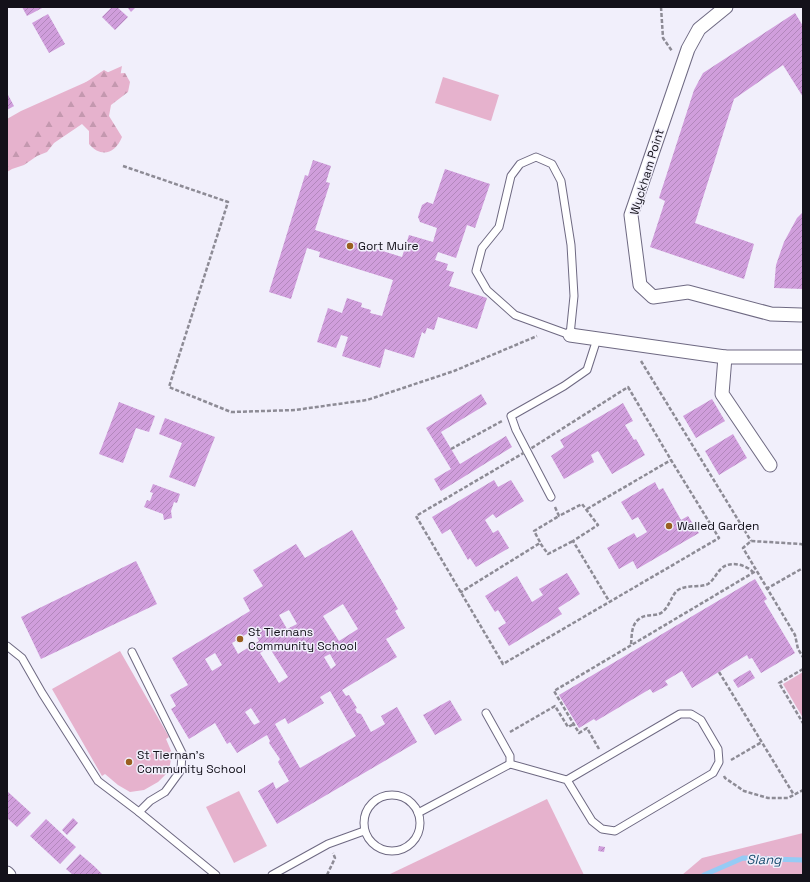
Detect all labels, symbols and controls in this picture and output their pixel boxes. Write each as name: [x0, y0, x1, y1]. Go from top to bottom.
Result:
street label: Wyckham Point: [626, 127, 668, 217]
place label: Gort Muire: [358, 238, 419, 254]
marker: Gort Muire: [345, 241, 355, 251]
place label: Walled Garden: [677, 518, 759, 534]
marker: Walled Garden: [664, 521, 674, 531]
place label: St Tiernans Community School: [248, 624, 357, 654]
marker: St Tiernans Community School: [235, 634, 245, 644]
place label: St Tiernan's Community School: [137, 747, 246, 777]
marker: St Tiernan's Community School: [124, 757, 134, 767]
water label: Slang: [747, 851, 782, 868]

